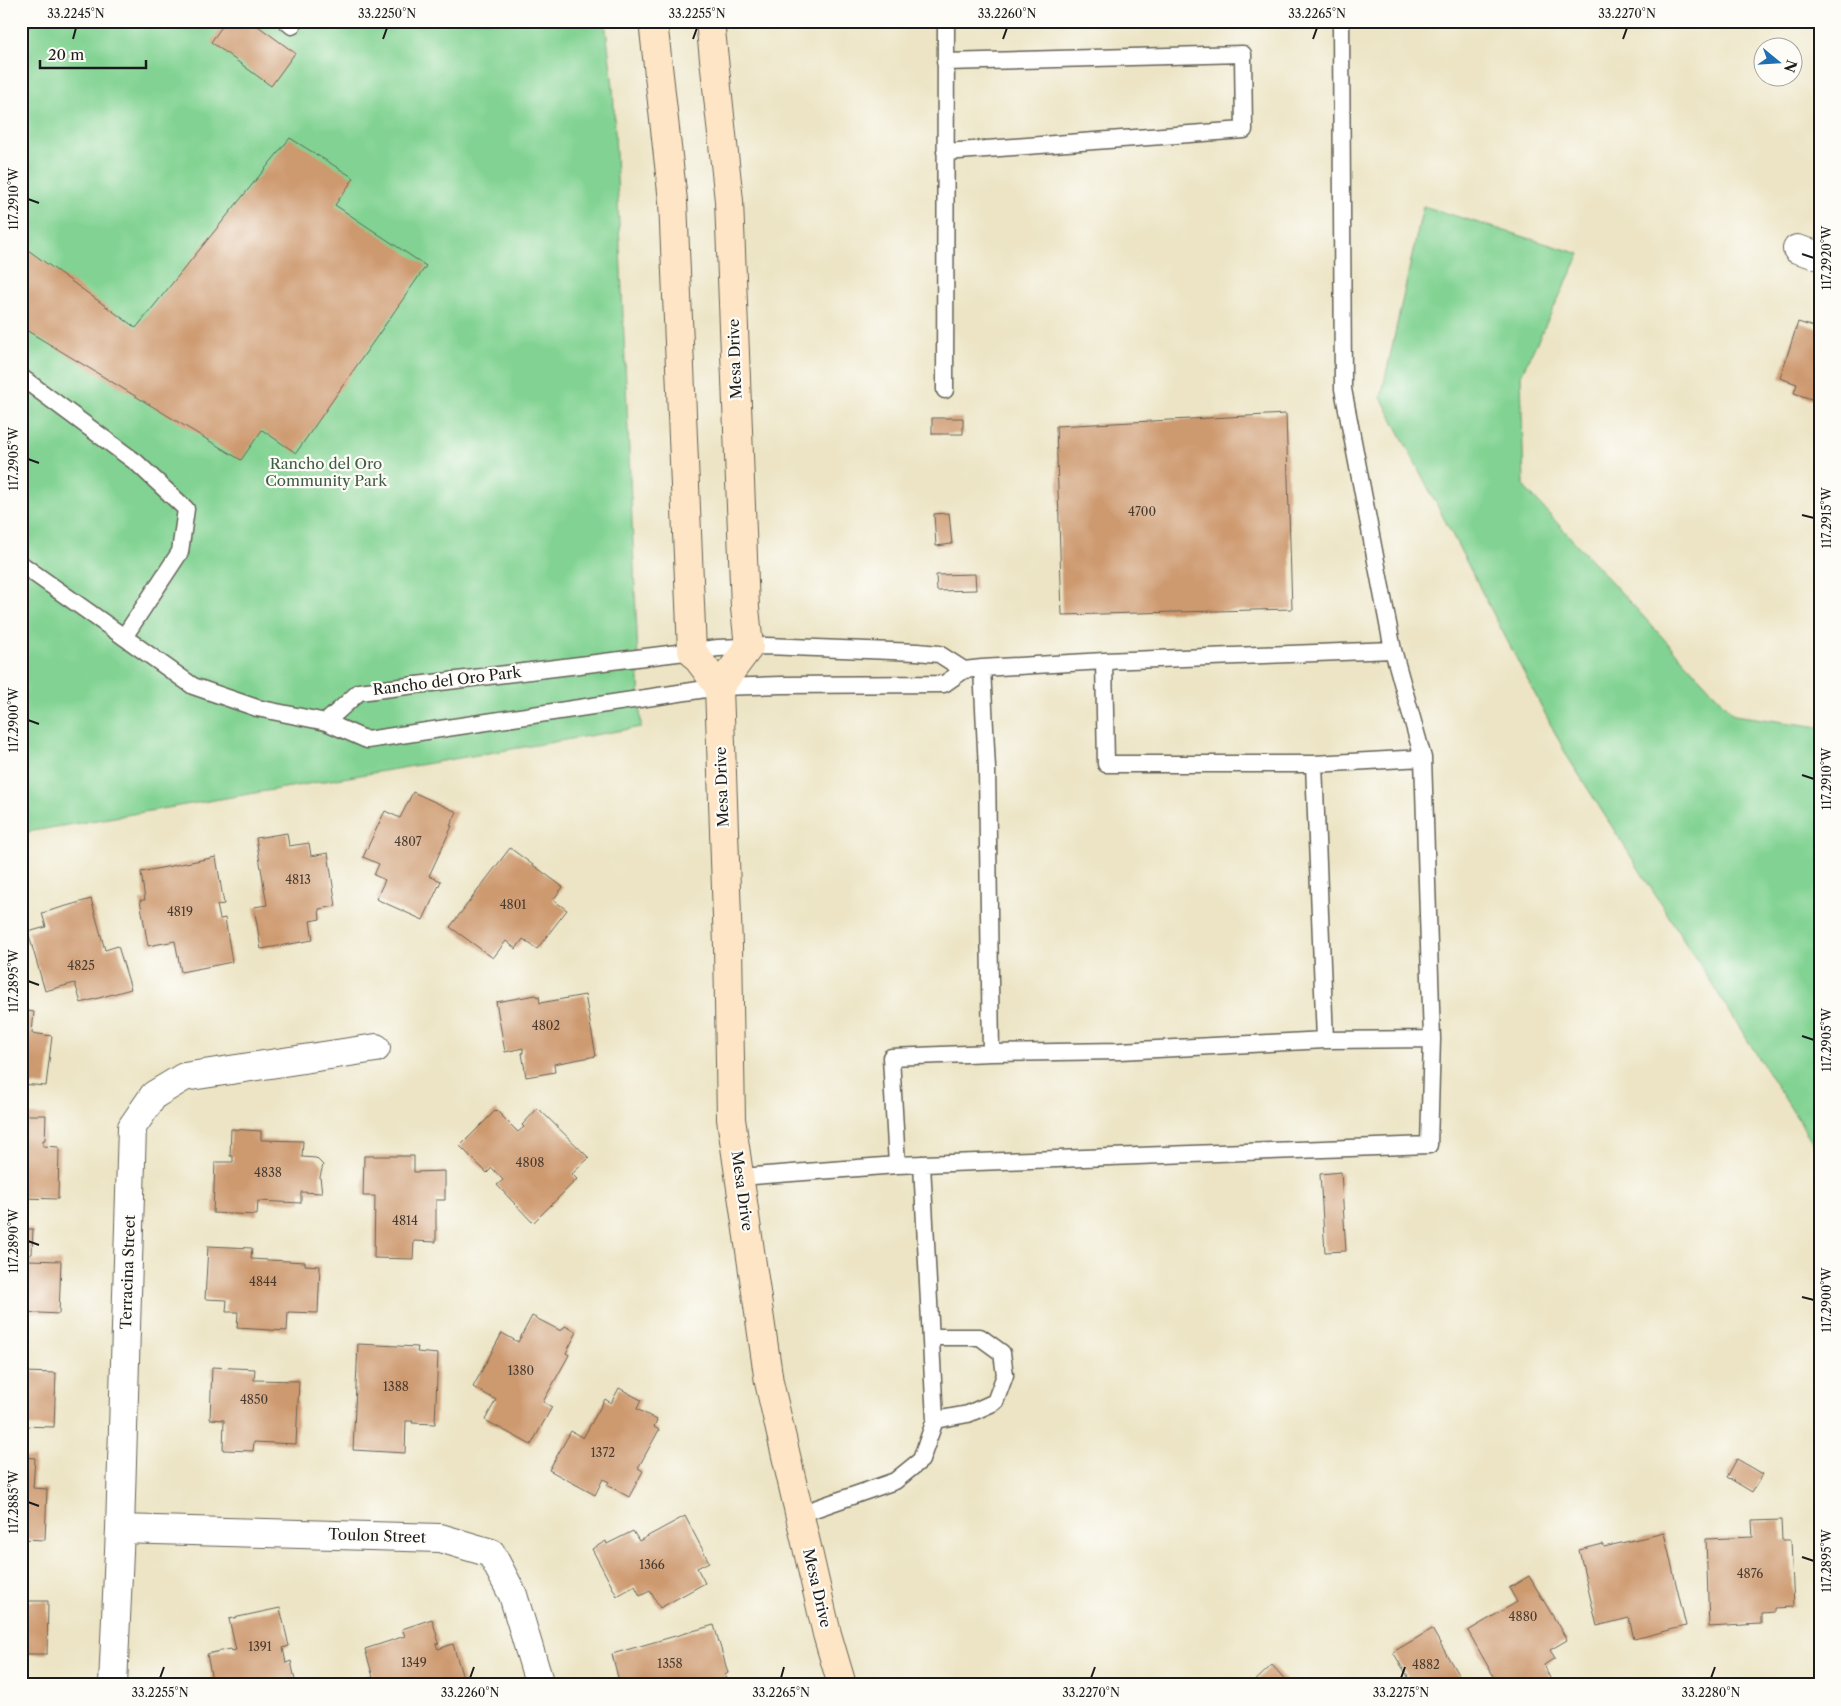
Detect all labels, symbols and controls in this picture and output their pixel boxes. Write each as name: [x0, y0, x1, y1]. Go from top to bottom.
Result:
text: 33.2245°N: [47, 6, 105, 21]
text: 33.2250°N: [358, 6, 416, 21]
text: 33.2255°N: [668, 6, 726, 21]
text: 33.2260°N: [978, 6, 1036, 21]
text: 33.2265°N: [1288, 6, 1346, 21]
text: 33.2270°N: [1598, 6, 1656, 21]
scale bar: [40, 38, 146, 70]
north arrow: [1754, 38, 1804, 88]
text: 20 m: [48, 45, 84, 64]
text: N: [1780, 57, 1801, 75]
text: 117.2910°W: [6, 167, 21, 230]
text: 117.2920°W: [1819, 225, 1834, 290]
street label: Mesa Drive: [724, 318, 745, 400]
text: 117.2905°W: [6, 426, 21, 491]
park label: Rancho del Oro Community Park: [265, 454, 388, 490]
text: 117.2915°W: [1819, 487, 1834, 549]
house number: 4700: [1128, 504, 1156, 519]
street label: Rancho del Oro Park: [372, 662, 523, 699]
text: 117.2900°W: [6, 687, 21, 752]
street label: Mesa Drive: [711, 746, 732, 828]
text: 117.2910°W: [1819, 747, 1834, 810]
house number: 4807: [394, 834, 422, 849]
house number: 4813: [285, 872, 311, 887]
house number: 4801: [500, 897, 526, 912]
house number: 4819: [167, 904, 193, 919]
text: 117.2895°W: [6, 949, 21, 1013]
house number: 4825: [67, 958, 95, 973]
text: 117.2905°W: [1819, 1007, 1834, 1072]
house number: 4802: [532, 1018, 560, 1033]
street label: Mesa Drive: [727, 1150, 758, 1232]
house number: 4808: [516, 1155, 544, 1170]
house number: 4838: [254, 1165, 282, 1180]
text: 117.2890°W: [6, 1208, 21, 1273]
house number: 4814: [392, 1213, 418, 1228]
street label: Terracina Street: [116, 1214, 139, 1330]
text: 117.2900°W: [1819, 1267, 1834, 1332]
house number: 4844: [249, 1274, 277, 1289]
house number: 1380: [508, 1363, 534, 1378]
house number: 1388: [383, 1379, 409, 1394]
house number: 4850: [240, 1392, 268, 1407]
house number: 1372: [591, 1445, 615, 1460]
text: 117.2885°W: [6, 1469, 21, 1534]
street label: Toulon Street: [328, 1524, 427, 1547]
text: 117.2895°W: [1819, 1529, 1834, 1593]
street label: Mesa Drive: [799, 1547, 836, 1629]
house number: 1366: [639, 1557, 665, 1572]
house number: 4876: [1737, 1566, 1763, 1581]
house number: 4880: [1509, 1609, 1537, 1624]
house number: 1391: [248, 1639, 272, 1654]
house number: 1349: [401, 1655, 427, 1670]
house number: 1358: [657, 1656, 683, 1671]
house number: 4882: [1412, 1657, 1440, 1672]
text: 33.2255°N: [131, 1685, 189, 1700]
text: 33.2260°N: [441, 1685, 499, 1700]
text: 33.2265°N: [752, 1685, 810, 1700]
text: 33.2270°N: [1062, 1685, 1120, 1700]
text: 33.2275°N: [1373, 1685, 1429, 1700]
text: 33.2280°N: [1682, 1685, 1740, 1700]

